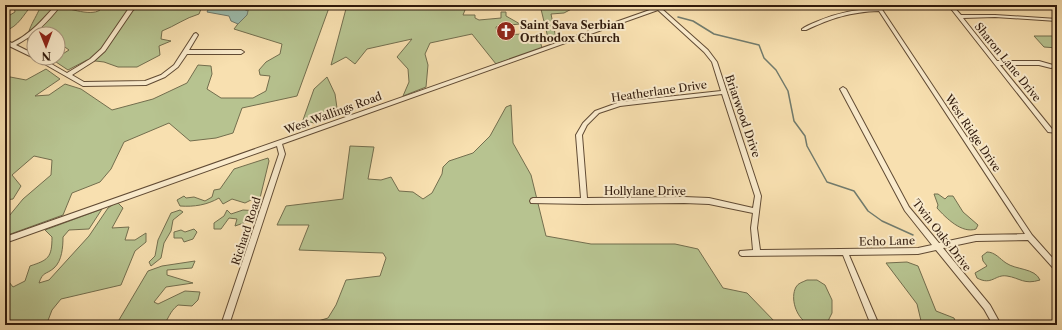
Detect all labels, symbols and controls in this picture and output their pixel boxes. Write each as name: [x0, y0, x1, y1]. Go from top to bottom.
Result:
place label: Saint Sava Serbian Orthodox Church: [520, 18, 625, 45]
church icon: Saint Sava Serbian Orthodox Church: [495, 20, 517, 42]
street label: Sharon Lane Drive: [972, 20, 1044, 104]
north arrow: [26, 26, 66, 66]
text: N: [41, 49, 51, 63]
street label: Briarwood Drive: [722, 73, 764, 159]
street label: Heatherlane Drive: [610, 77, 708, 105]
street label: West Wallings Road: [281, 89, 384, 137]
street label: West Ridge Drive: [941, 91, 1004, 174]
street label: Hollylane Drive: [604, 184, 686, 198]
street label: Richard Road: [228, 195, 264, 267]
street label: Twin Oaks Drive: [909, 196, 975, 274]
street label: Echo Lane: [859, 234, 915, 248]

